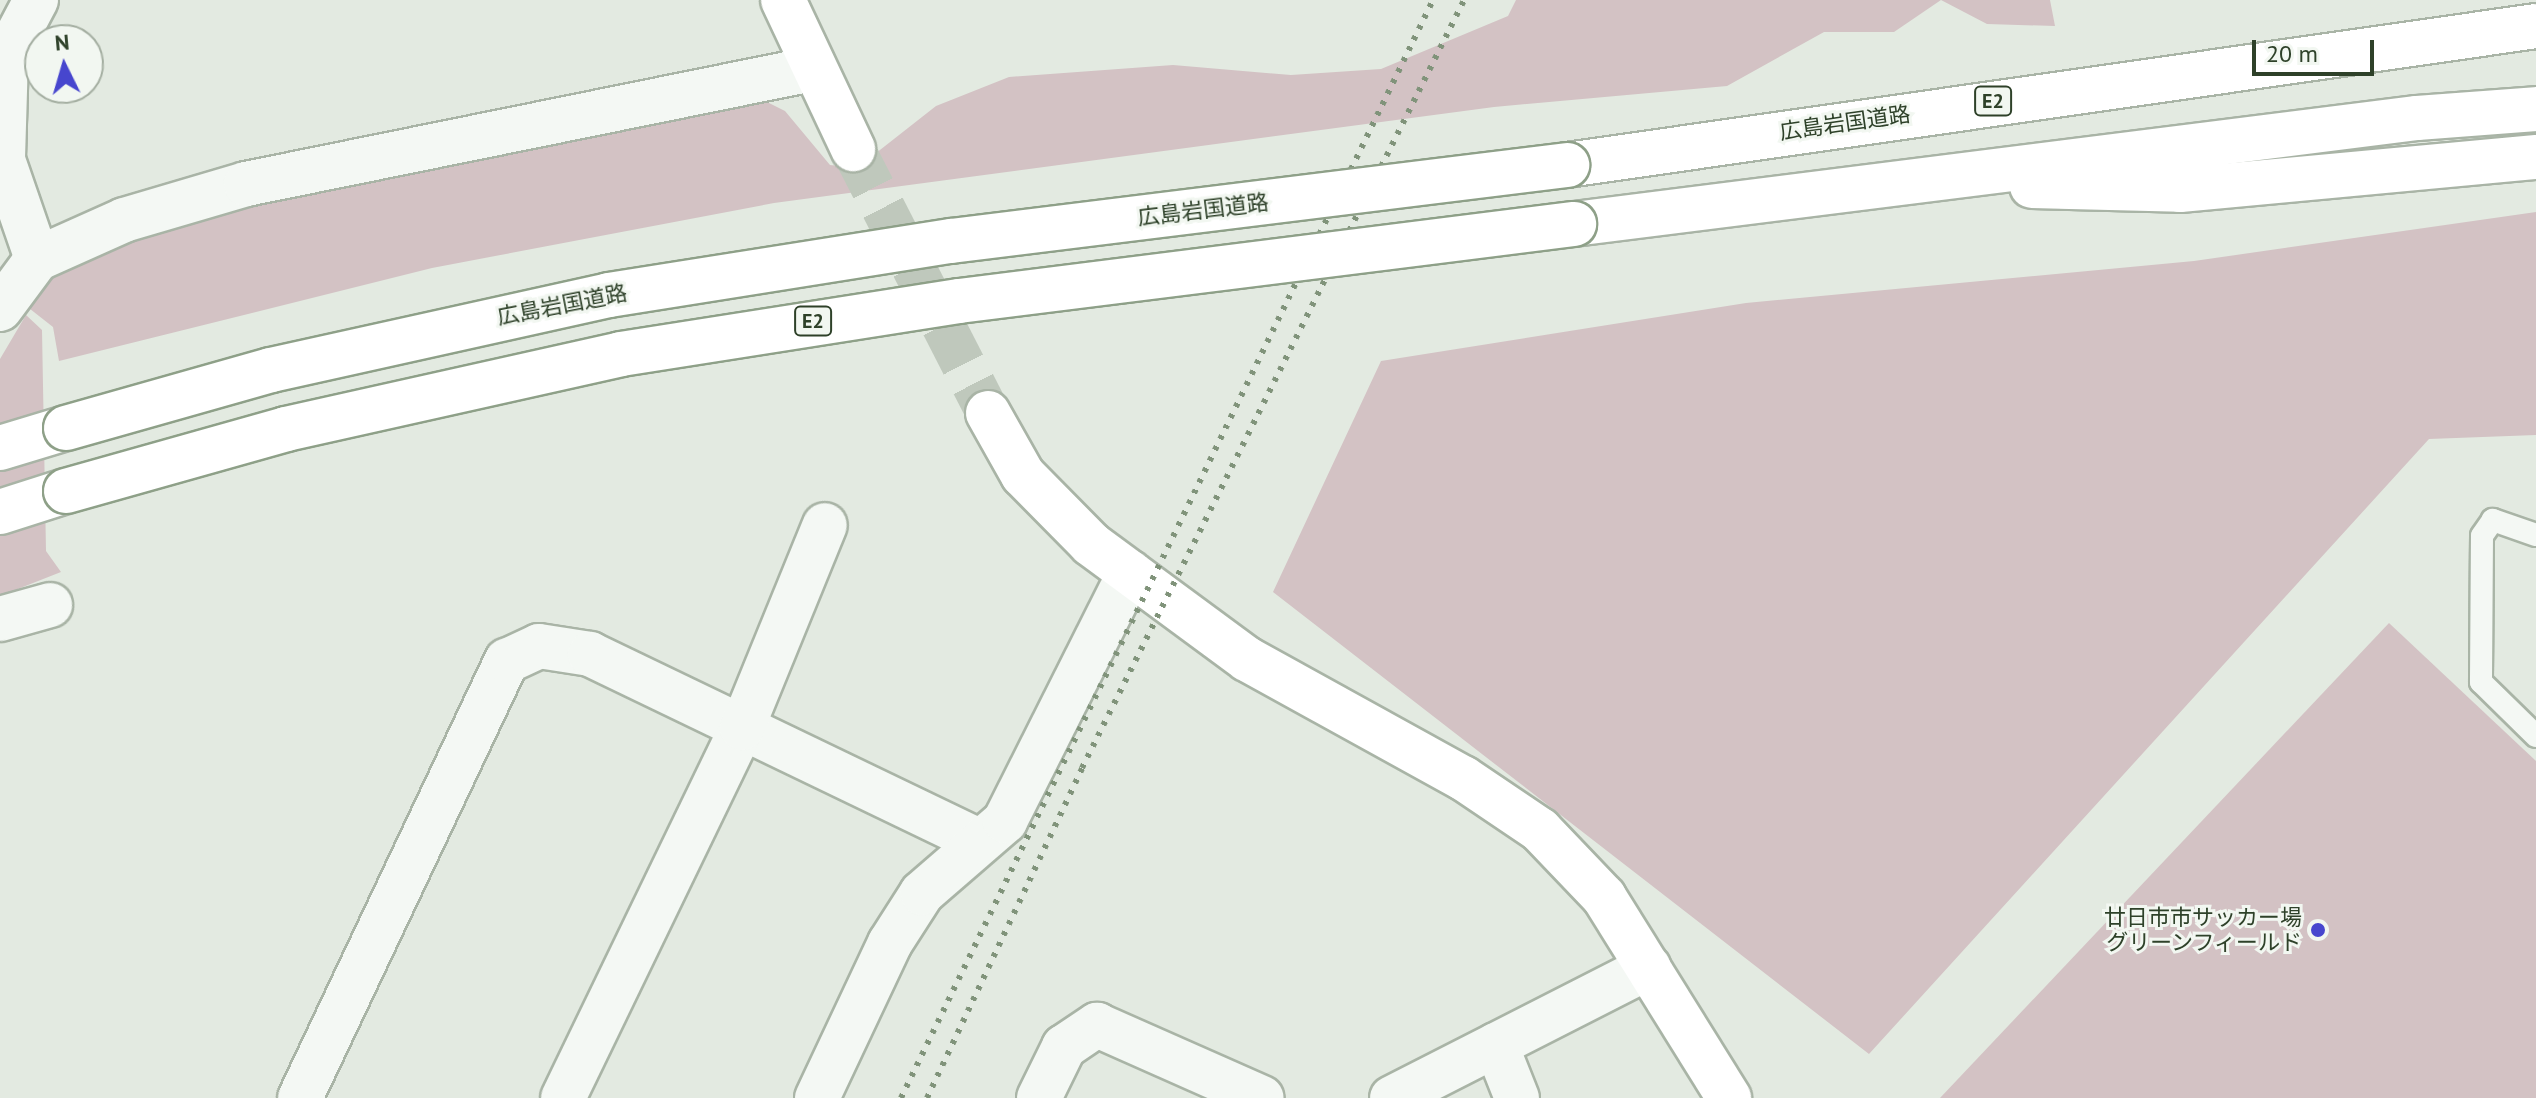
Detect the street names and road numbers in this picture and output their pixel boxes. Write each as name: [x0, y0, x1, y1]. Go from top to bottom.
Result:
road number: E2: [1973, 85, 2013, 117]
street label: 広島岩国道路: [1778, 101, 1912, 145]
street label: 広島岩国道路: [1136, 189, 1270, 231]
street label: 広島岩国道路: [495, 279, 629, 331]
road number: E2: [793, 305, 833, 337]

